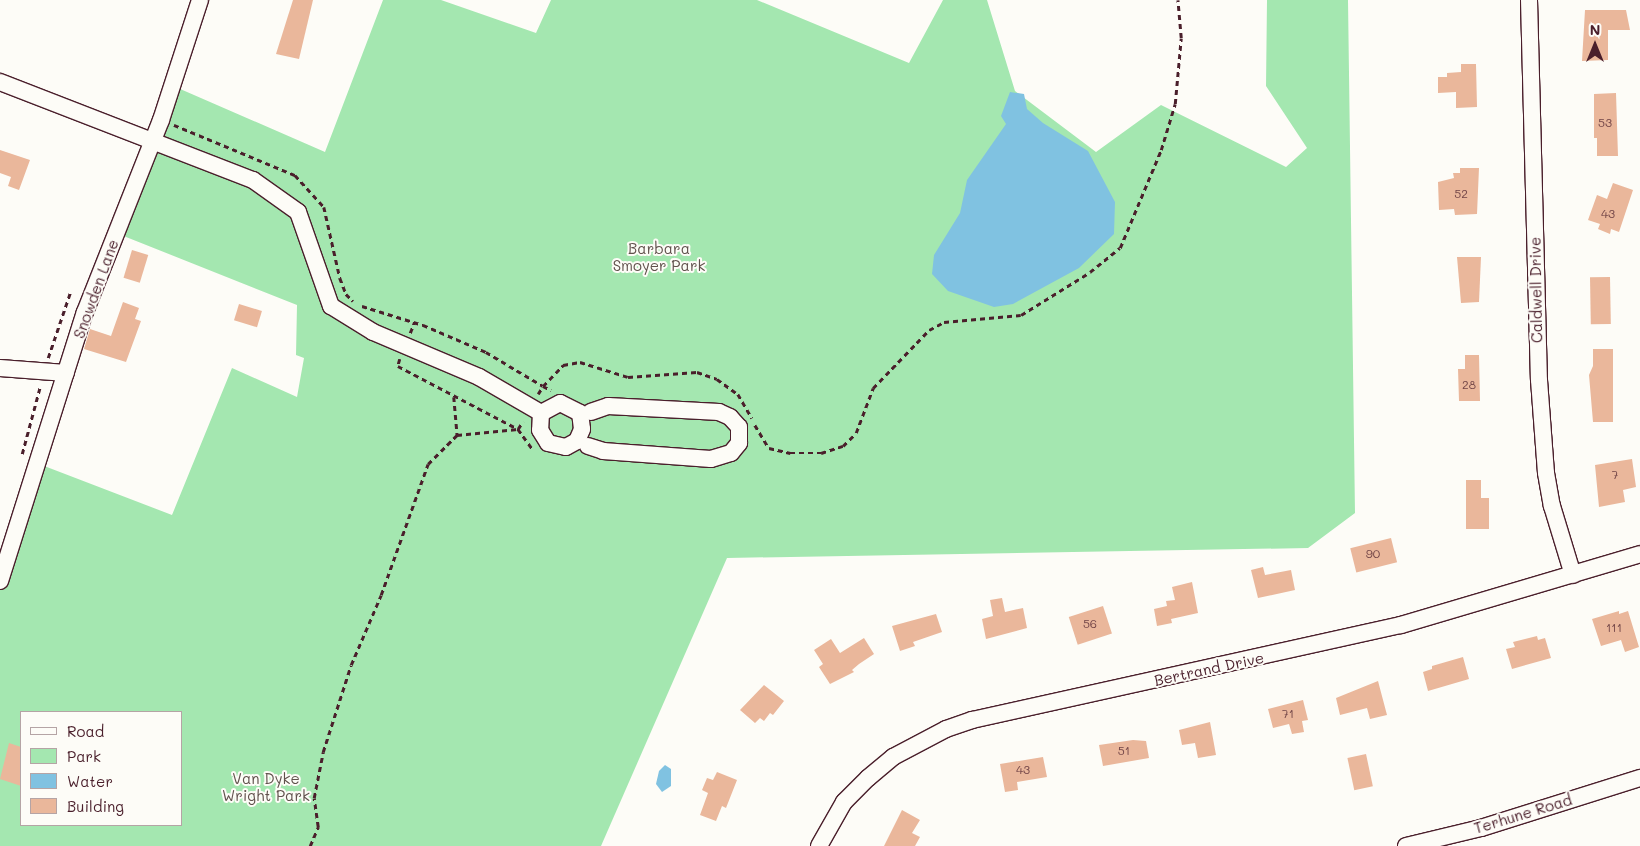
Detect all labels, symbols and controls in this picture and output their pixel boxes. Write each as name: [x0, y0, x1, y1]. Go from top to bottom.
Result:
north arrow: [1570, 20, 1620, 70]
text: N: [1590, 20, 1600, 39]
house number: 53: [1598, 116, 1612, 130]
house number: 52: [1454, 187, 1468, 201]
house number: 43: [1601, 207, 1615, 221]
street label: Snowden Lane: [70, 237, 122, 341]
street label: Caldwell Drive: [1526, 237, 1546, 343]
park label: Barbara Smoyer Park: [613, 239, 705, 274]
house number: 28: [1462, 378, 1476, 392]
house number: 7: [1612, 468, 1618, 482]
house number: 90: [1366, 547, 1380, 561]
house number: 56: [1083, 617, 1097, 631]
house number: 111: [1606, 621, 1622, 635]
street label: Bertrand Drive: [1152, 649, 1266, 689]
house number: 71: [1282, 707, 1294, 721]
legend: [20, 711, 182, 826]
text: Road: [67, 721, 104, 741]
house number: 51: [1118, 744, 1130, 758]
text: Park: [67, 746, 101, 766]
house number: 43: [1016, 763, 1030, 777]
park label: Van Dyke Wright Park: [222, 769, 310, 804]
text: Water: [67, 771, 113, 791]
street label: Terhune Road: [1472, 791, 1574, 837]
text: Building: [67, 796, 124, 816]

